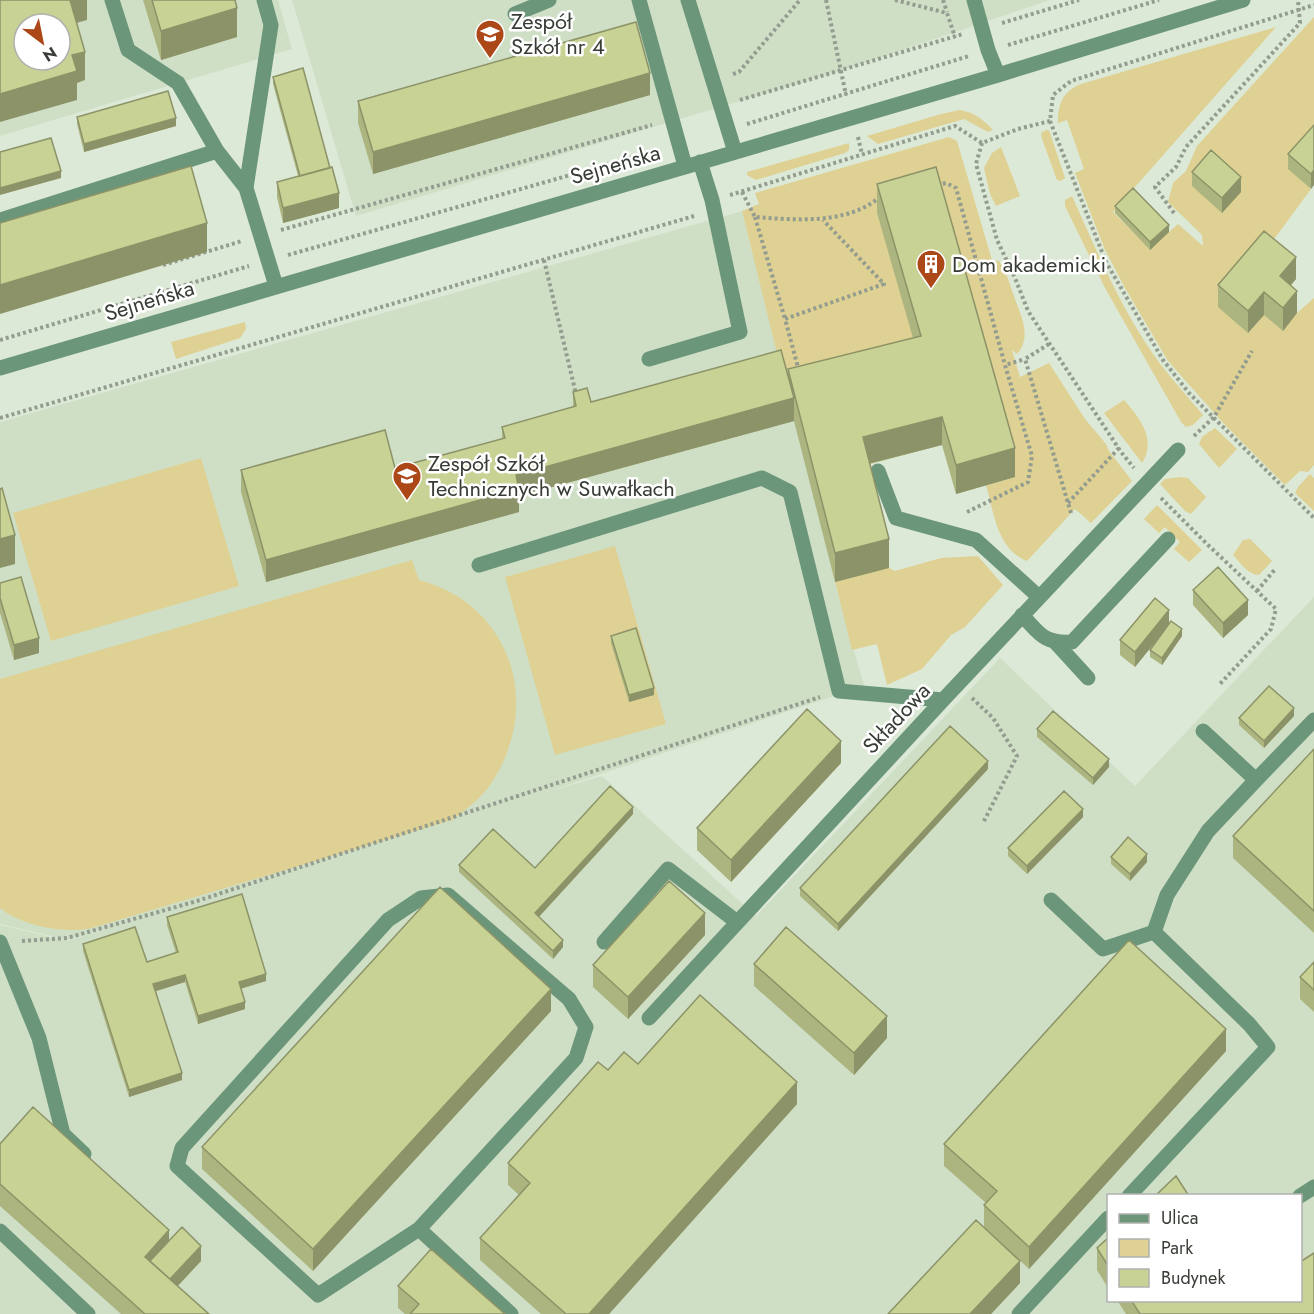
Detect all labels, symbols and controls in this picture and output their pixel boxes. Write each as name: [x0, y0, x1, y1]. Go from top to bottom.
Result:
place label: Zespół Szkół nr 4: [511, 5, 605, 62]
north arrow: [12, 12, 72, 72]
school or university icon: Zespół Szkół nr 4: [474, 18, 506, 60]
text: N: [38, 41, 61, 67]
street label: Sejneńska: [566, 136, 664, 192]
building icon: Dom akademicki: [915, 248, 947, 290]
place label: Dom akademicki: [952, 248, 1106, 280]
street label: Sejneńska: [100, 271, 198, 329]
place label: Zespół Szkół Technicznych w Suwałkach: [428, 447, 675, 504]
school or university icon: Zespół Szkół Technicznych w Suwałkach: [391, 460, 423, 502]
street label: Składowa: [855, 675, 937, 761]
legend: [1107, 1194, 1302, 1302]
text: Ulica: [1161, 1205, 1198, 1231]
text: Park: [1161, 1235, 1193, 1261]
text: Budynek: [1161, 1265, 1225, 1291]

